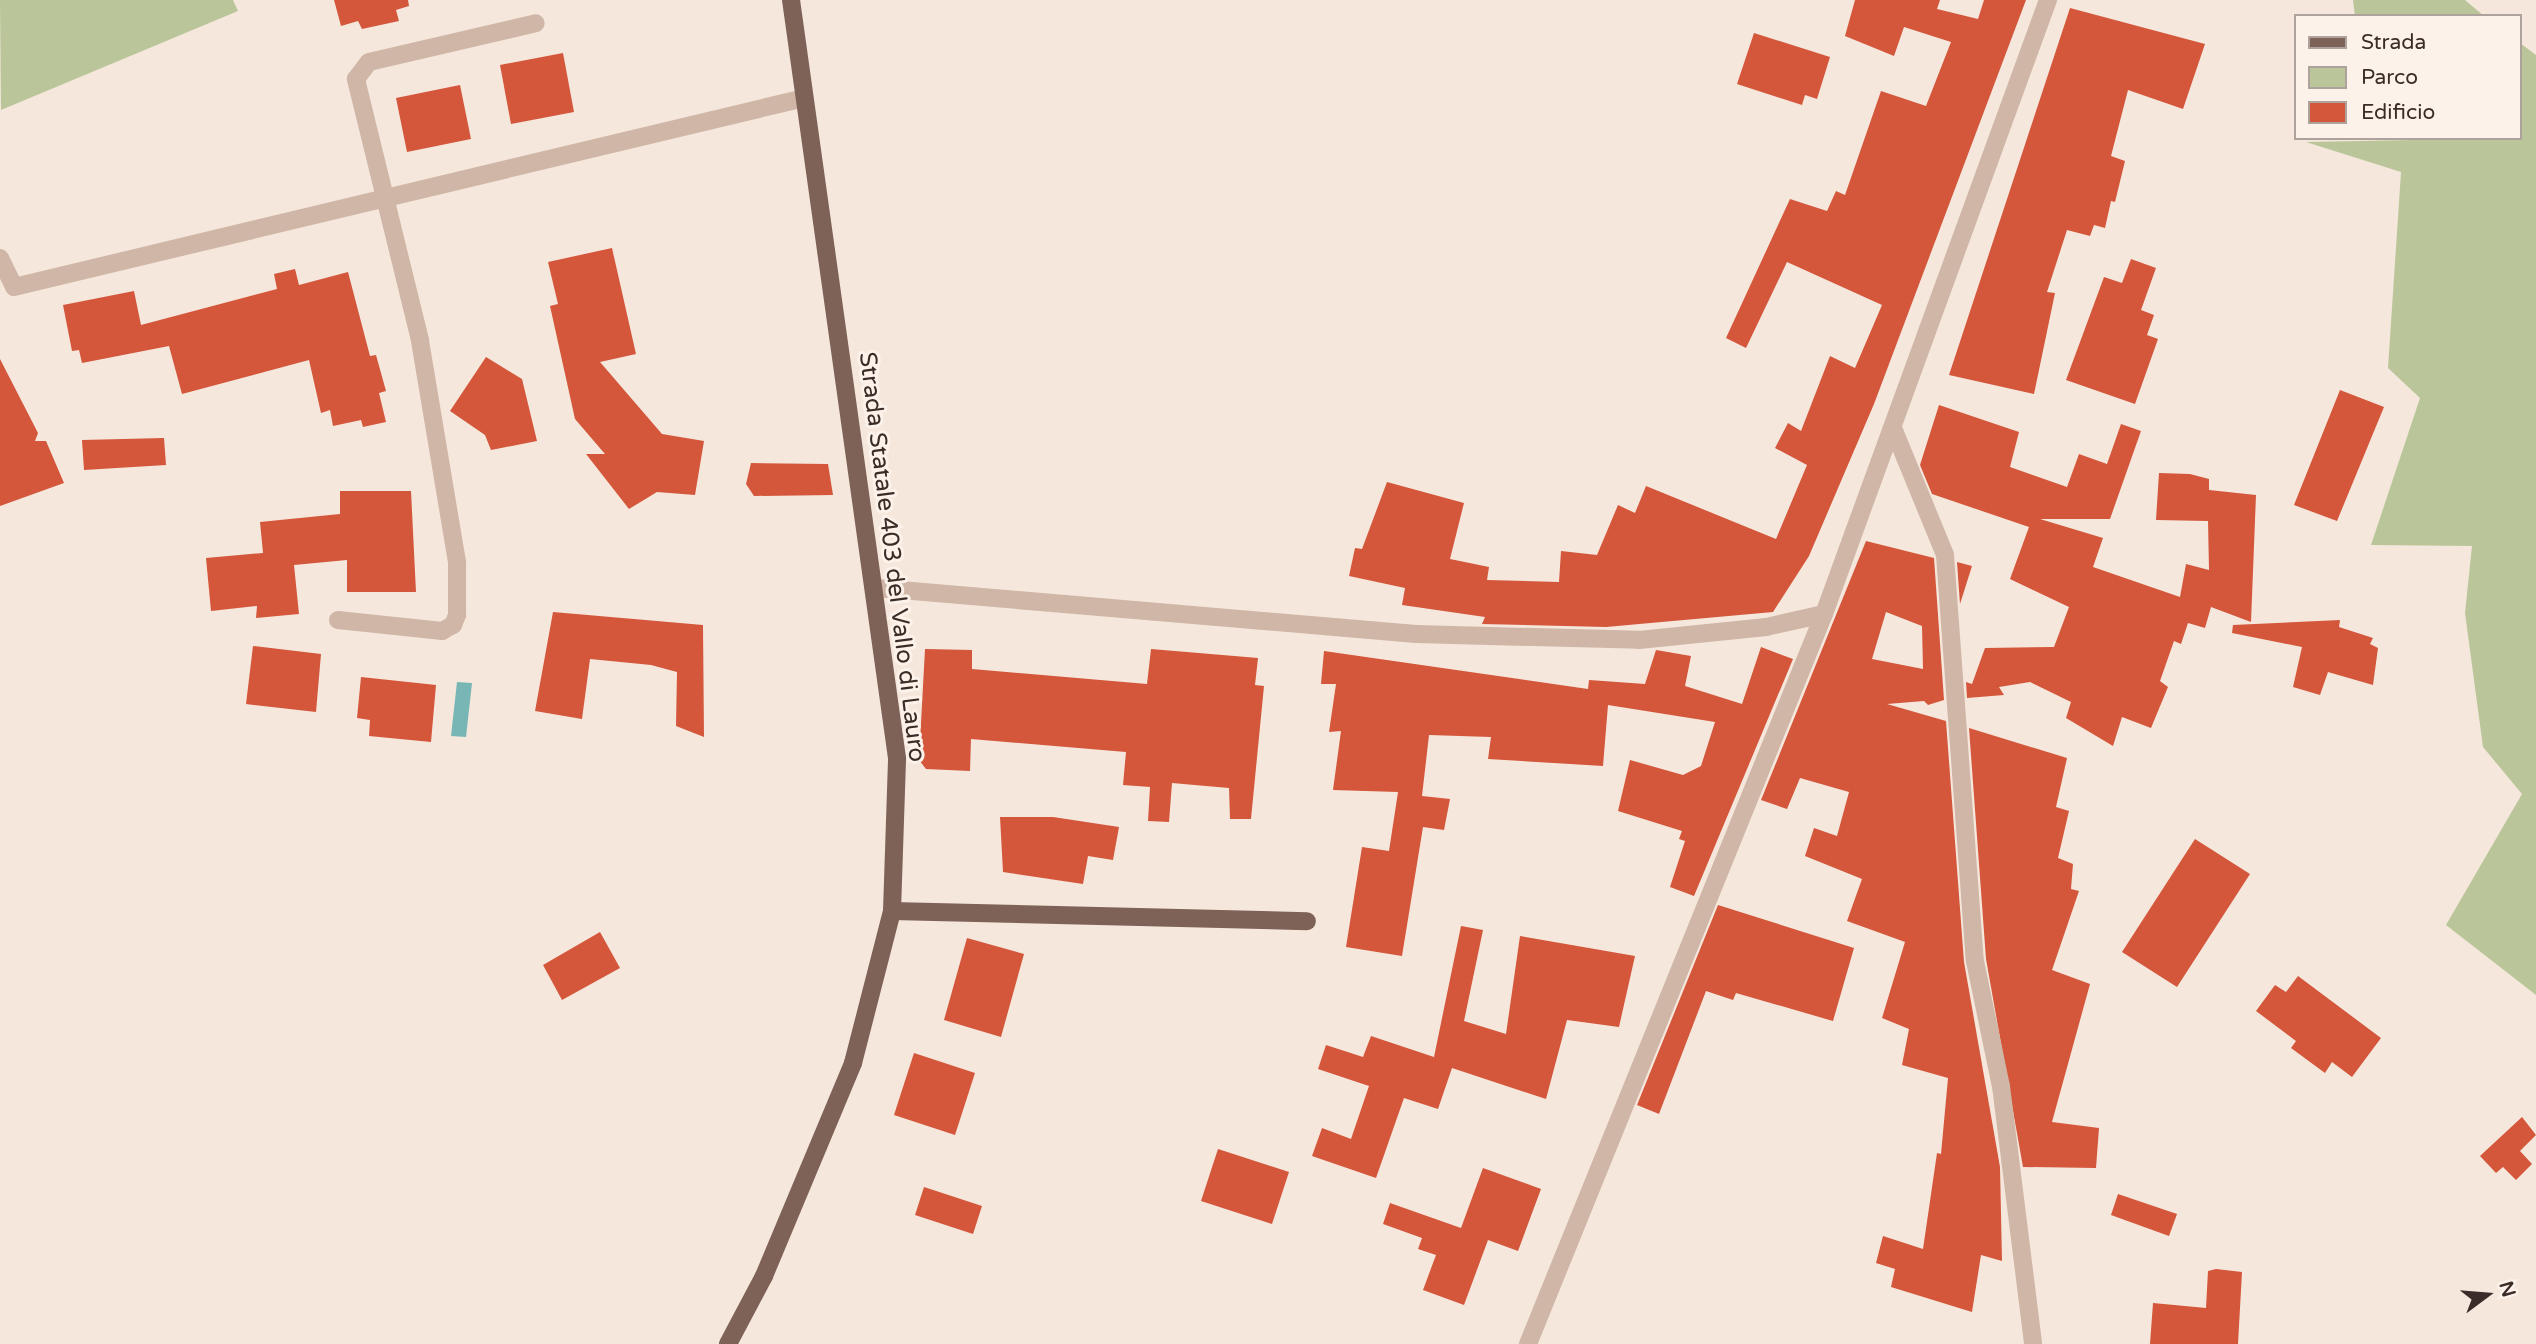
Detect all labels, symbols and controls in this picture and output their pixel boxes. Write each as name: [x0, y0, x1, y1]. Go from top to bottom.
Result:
legend: [2294, 14, 2522, 140]
text: Strada: [2361, 30, 2426, 55]
text: Parco: [2361, 65, 2418, 90]
text: Edificio: [2361, 100, 2435, 125]
street label: Strada Statale 403 del Vallo di Lauro: [853, 350, 931, 764]
north arrow: [2452, 1260, 2522, 1330]
text: N: [2495, 1279, 2520, 1300]

